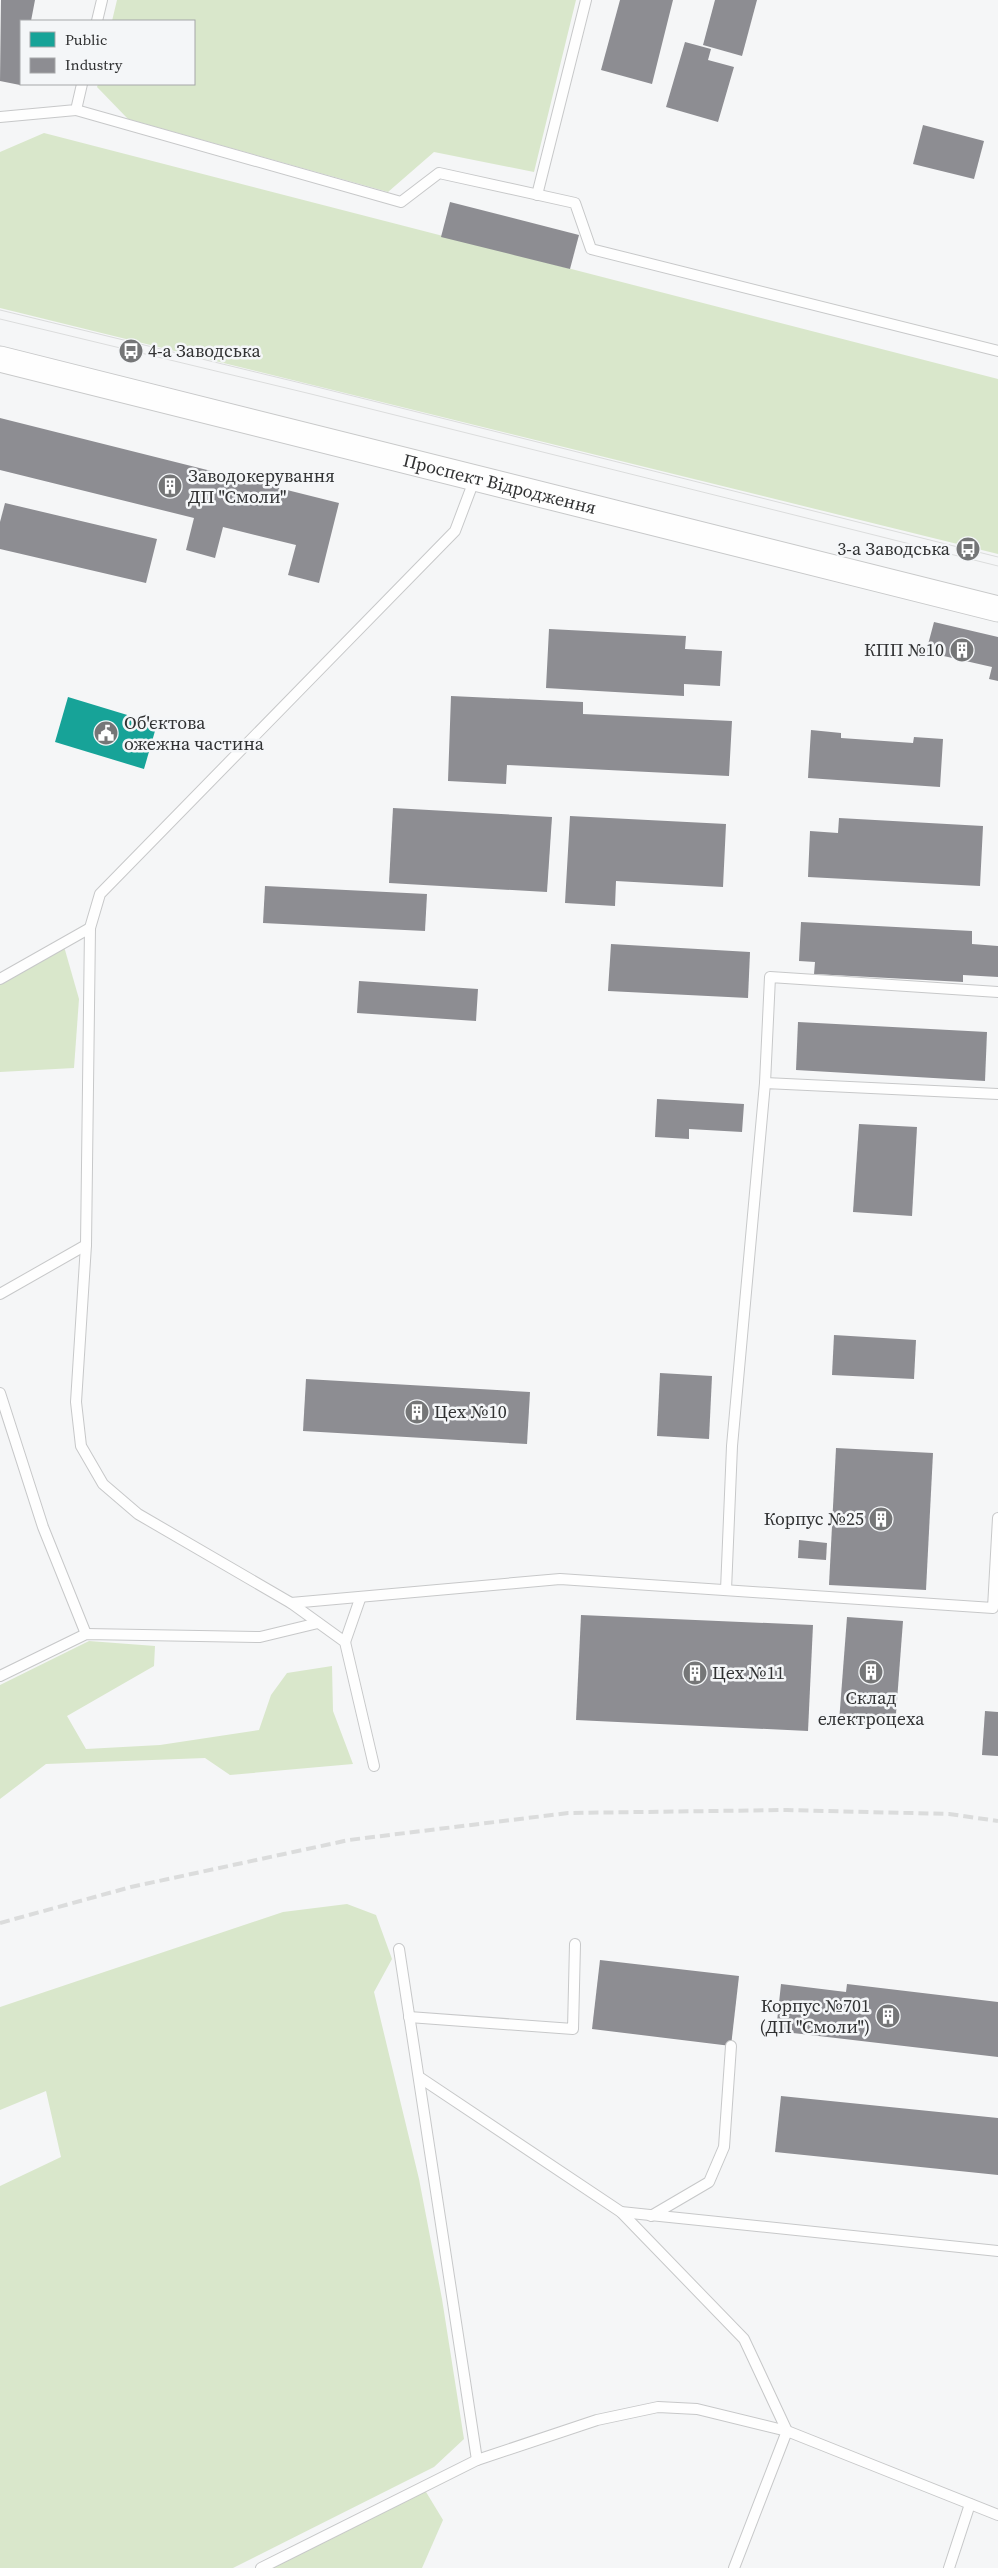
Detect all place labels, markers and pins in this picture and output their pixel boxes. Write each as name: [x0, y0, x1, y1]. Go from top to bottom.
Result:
bus stop icon: 4-а Заводська: [118, 338, 144, 364]
place label: 4-а Заводська: [148, 338, 262, 363]
place label: Заводокерування ДП "Смоли": [188, 463, 335, 509]
building icon: Заводокерування ДП "Смоли": [157, 473, 183, 499]
place label: 3-а Заводська: [837, 536, 951, 561]
bus stop icon: 3-а Заводська: [955, 536, 981, 562]
place label: КПП №10: [864, 637, 944, 662]
building icon: КПП №10: [949, 637, 975, 663]
place label: Об'єктова ожежна частина: [124, 710, 265, 756]
public building icon: Об'єктова ожежна частина: [93, 720, 119, 746]
building icon: Цех №10: [404, 1399, 430, 1425]
place label: Цех №10: [434, 1399, 507, 1424]
place label: Корпус №25: [764, 1506, 864, 1531]
building icon: Корпус №25: [868, 1506, 894, 1532]
building icon: Склад електроцеха: [858, 1659, 884, 1685]
building icon: Цех №11: [682, 1660, 708, 1686]
place label: Цех №11: [712, 1660, 785, 1685]
place label: Склад електроцеха: [818, 1685, 925, 1731]
place label: Корпус №701 (ДП "Смоли"): [759, 1993, 870, 2039]
building icon: Корпус №701 (ДП "Смоли"): [875, 2003, 901, 2029]

